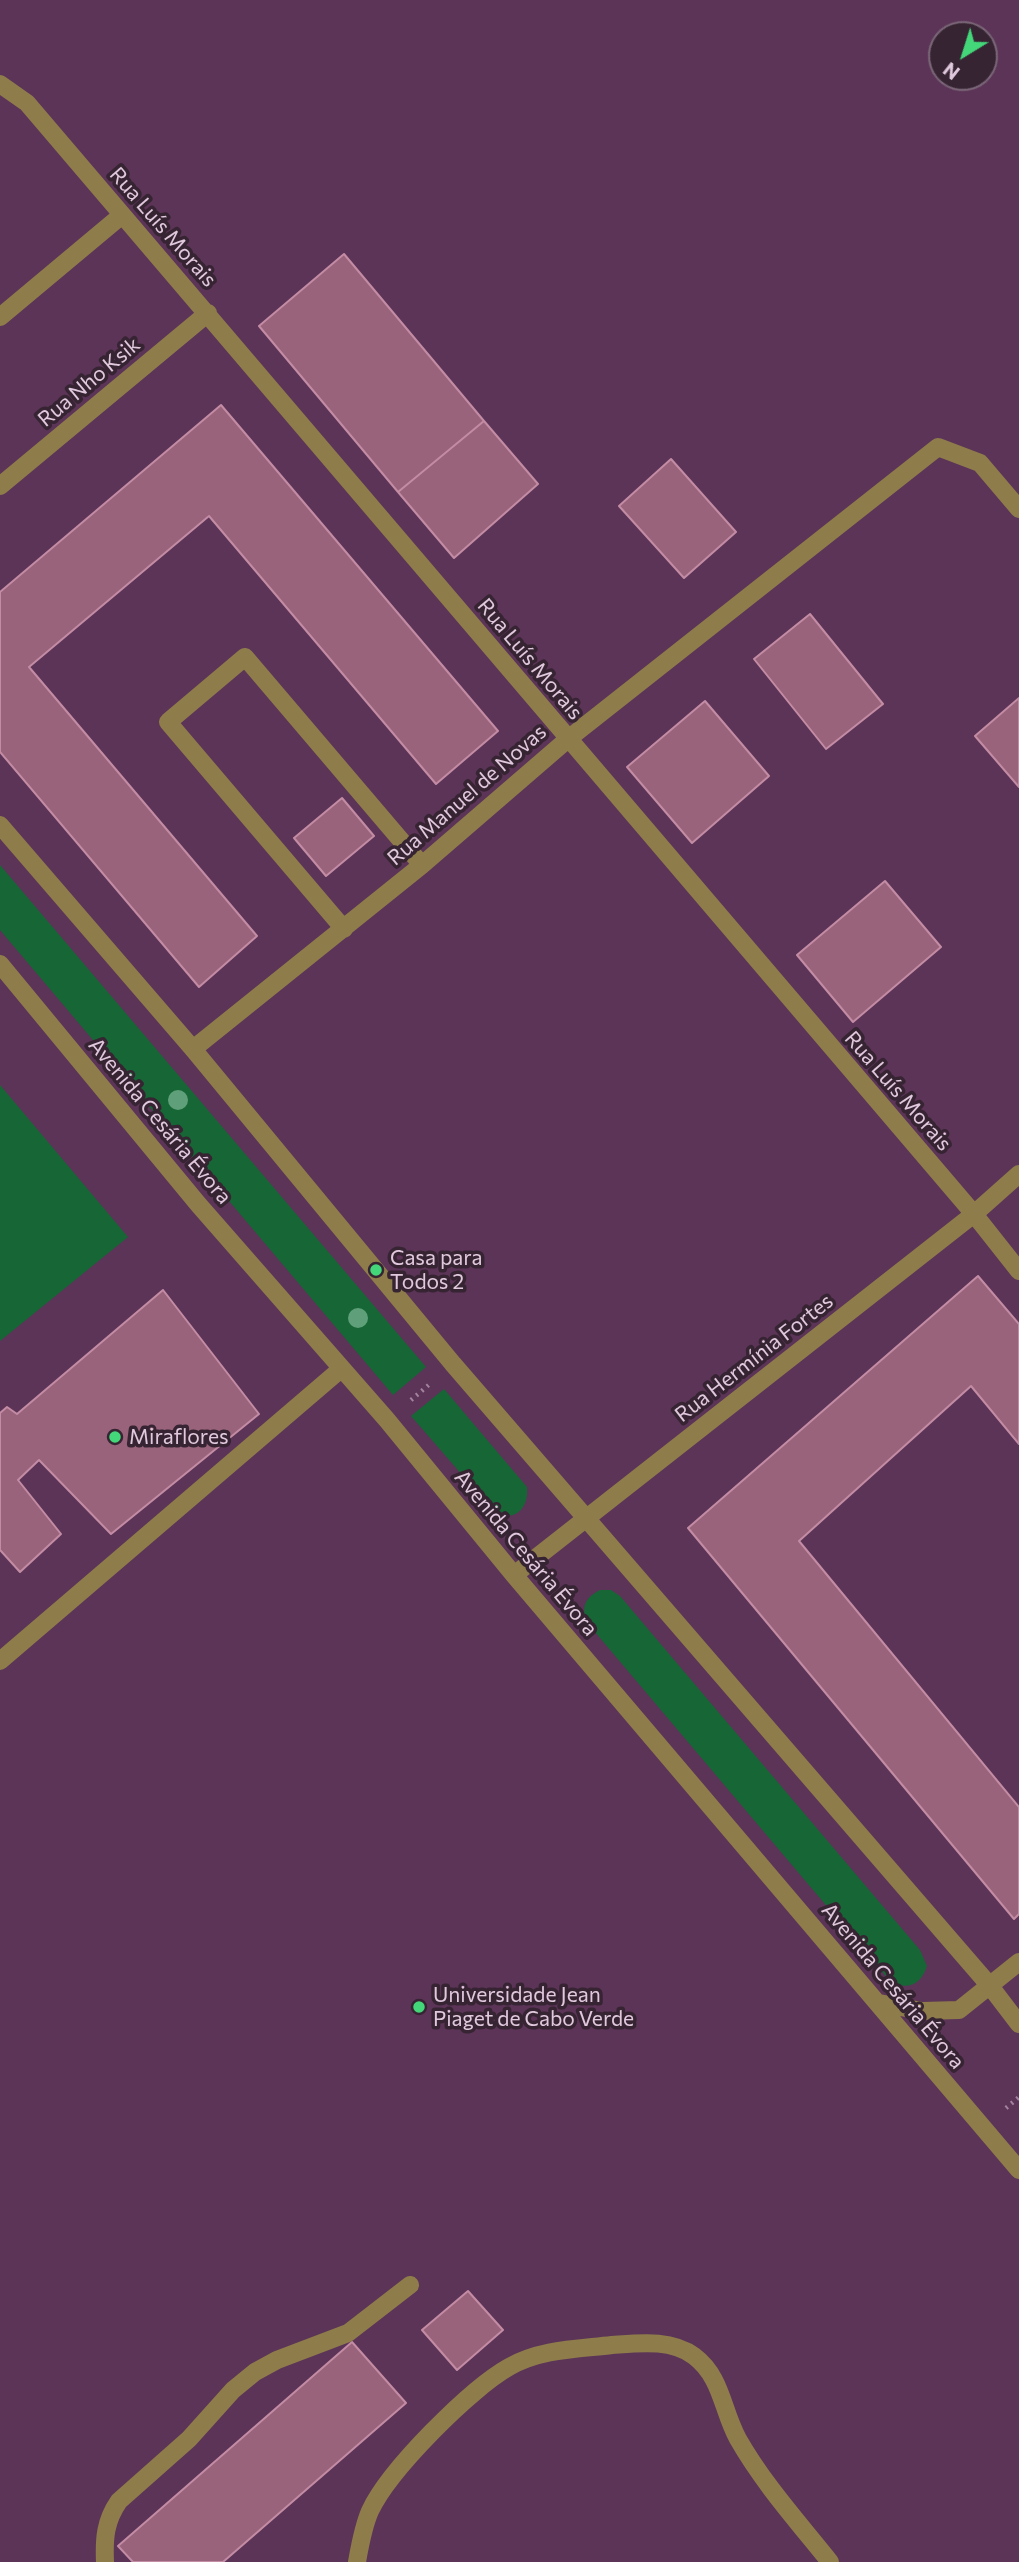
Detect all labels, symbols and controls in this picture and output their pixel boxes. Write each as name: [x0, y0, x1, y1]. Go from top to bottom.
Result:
north arrow: [928, 21, 998, 91]
text: N: [938, 58, 964, 85]
street label: Rua Luís Morais: [104, 162, 222, 292]
street label: Rua Nho Ksik: [33, 332, 145, 432]
street label: Rua Luís Morais: [472, 593, 588, 725]
street label: Rua Manuel de Novas: [382, 719, 552, 871]
street label: Rua Luís Morais: [839, 1026, 957, 1156]
street label: Avenida Cesária Évora: [83, 1033, 237, 1209]
place label: Casa para Todos 2: [390, 1245, 482, 1295]
marker: Casa para Todos 2: [368, 1262, 384, 1278]
street label: Rua Hermínia Fortes: [670, 1288, 838, 1428]
place label: Miraflores: [129, 1424, 229, 1450]
marker: Miraflores: [107, 1429, 123, 1445]
street label: Avenida Cesária Évora: [449, 1465, 603, 1641]
street label: Avenida Cesária Évora: [816, 1898, 970, 2074]
place label: Universidade Jean Piaget de Cabo Verde: [433, 1982, 634, 2032]
marker: Universidade Jean Piaget de Cabo Verde: [411, 1999, 427, 2015]

